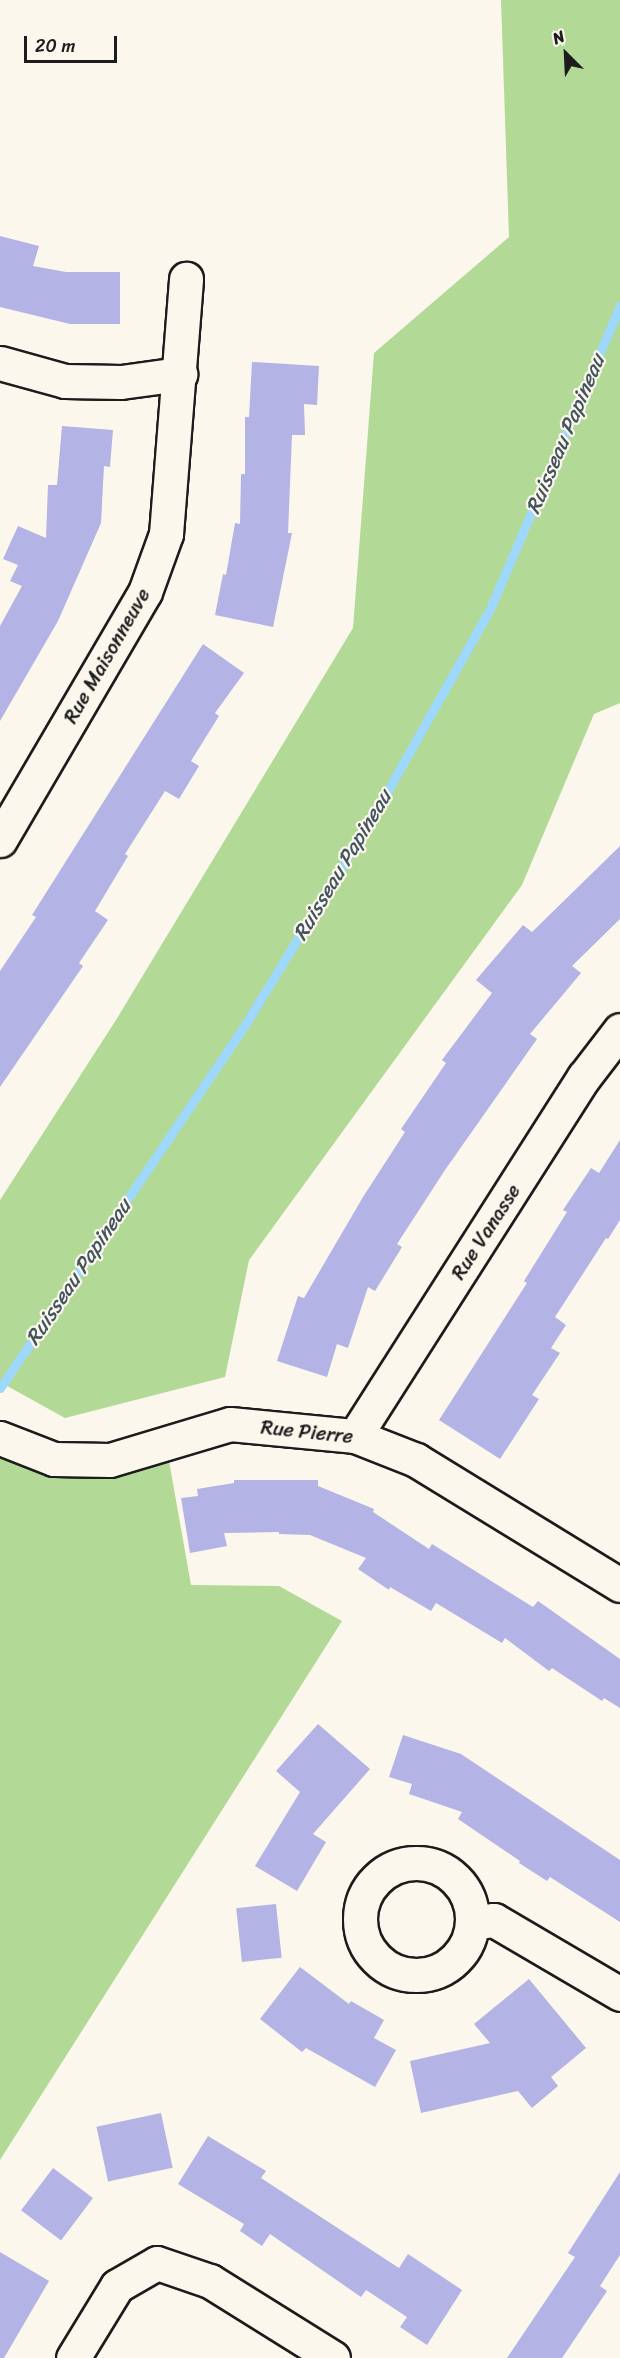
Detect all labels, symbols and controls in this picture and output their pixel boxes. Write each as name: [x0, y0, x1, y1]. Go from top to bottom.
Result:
text: N: [548, 22, 569, 53]
scale bar: [27, 24, 120, 62]
north arrow: [536, 24, 596, 84]
text: 20 m: [35, 30, 75, 62]
water label: Ruisseau Papineau: [520, 351, 610, 517]
street label: Rue Maisonneuve: [59, 585, 155, 727]
water label: Ruisseau Papineau: [287, 786, 397, 944]
street label: Rue Vanasse: [447, 1181, 525, 1283]
water label: Ruisseau Papineau: [20, 1195, 136, 1349]
street label: Rue Pierre: [260, 1415, 354, 1449]

